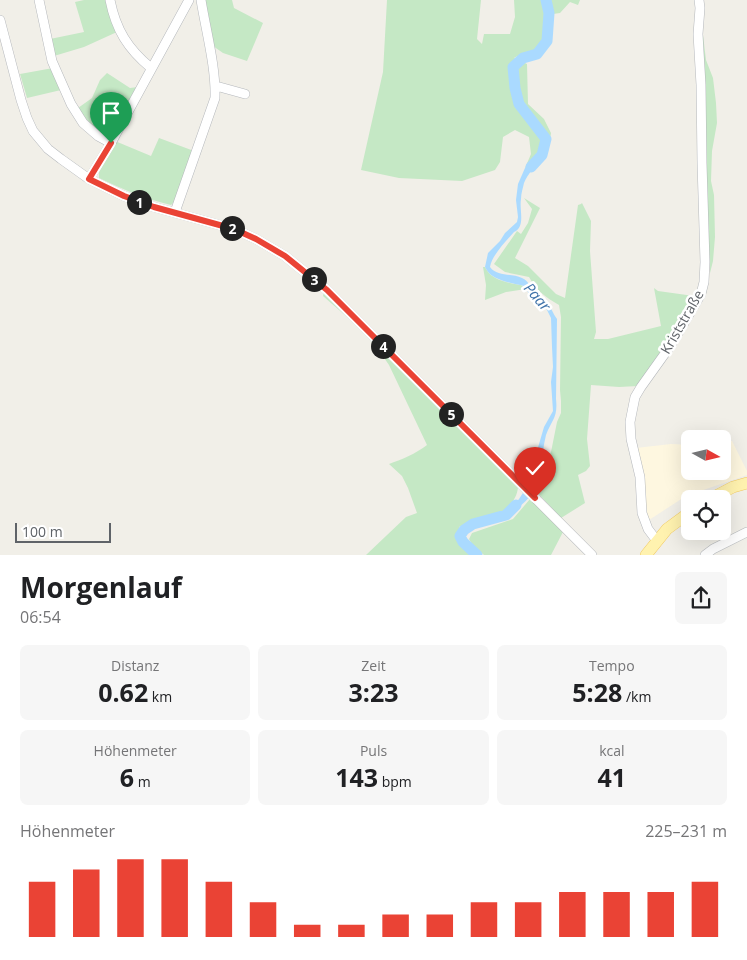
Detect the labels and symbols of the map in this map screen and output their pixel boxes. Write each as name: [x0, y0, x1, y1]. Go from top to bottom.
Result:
pin: [90, 92, 132, 143]
pin: 1: [126, 190, 152, 214]
pin: 2: [220, 216, 244, 240]
pin: 3: [302, 266, 326, 292]
water label: Paar: [520, 278, 556, 316]
street label: Kriststraße: [656, 286, 708, 357]
pin: 4: [370, 334, 396, 358]
pin: 5: [438, 402, 464, 426]
north arrow: [681, 430, 731, 480]
pin: [514, 447, 556, 498]
scale bar: [15, 520, 111, 543]

